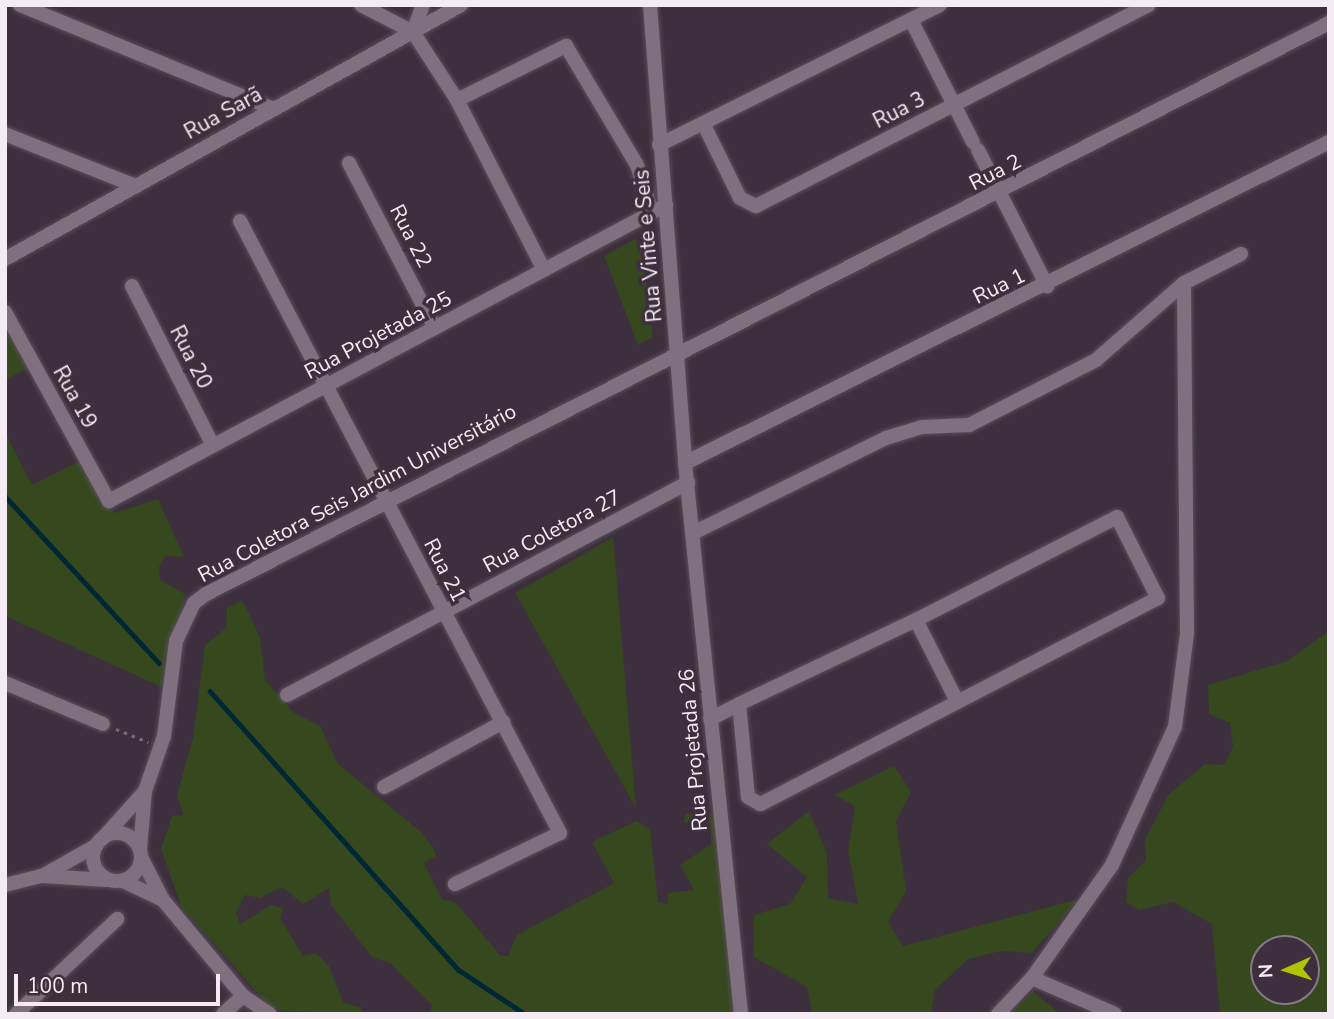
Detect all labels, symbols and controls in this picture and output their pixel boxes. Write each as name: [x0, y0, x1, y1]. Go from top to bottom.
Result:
street label: Rua Sarã: [180, 81, 266, 145]
street label: Rua 3: [869, 86, 929, 134]
street label: Rua 2: [965, 148, 1025, 196]
street label: Rua Vinte e Seis: [629, 169, 667, 323]
street label: Rua 22: [384, 200, 438, 272]
street label: Rua 1: [969, 263, 1029, 309]
street label: Rua Projetada 25: [300, 286, 456, 384]
street label: Rua 20: [164, 321, 218, 393]
street label: Rua 19: [48, 361, 102, 433]
street label: Rua Coletora Seis Jardim Universitário: [194, 398, 520, 588]
street label: Rua Coletora 27: [479, 484, 625, 578]
street label: Rua 21: [418, 534, 472, 606]
street label: Rua Projetada 26: [673, 668, 713, 832]
north arrow: [1250, 935, 1320, 1005]
scale bar: [18, 960, 224, 1004]
text: N: [1253, 963, 1279, 979]
text: 100 m: [27, 972, 88, 1000]

